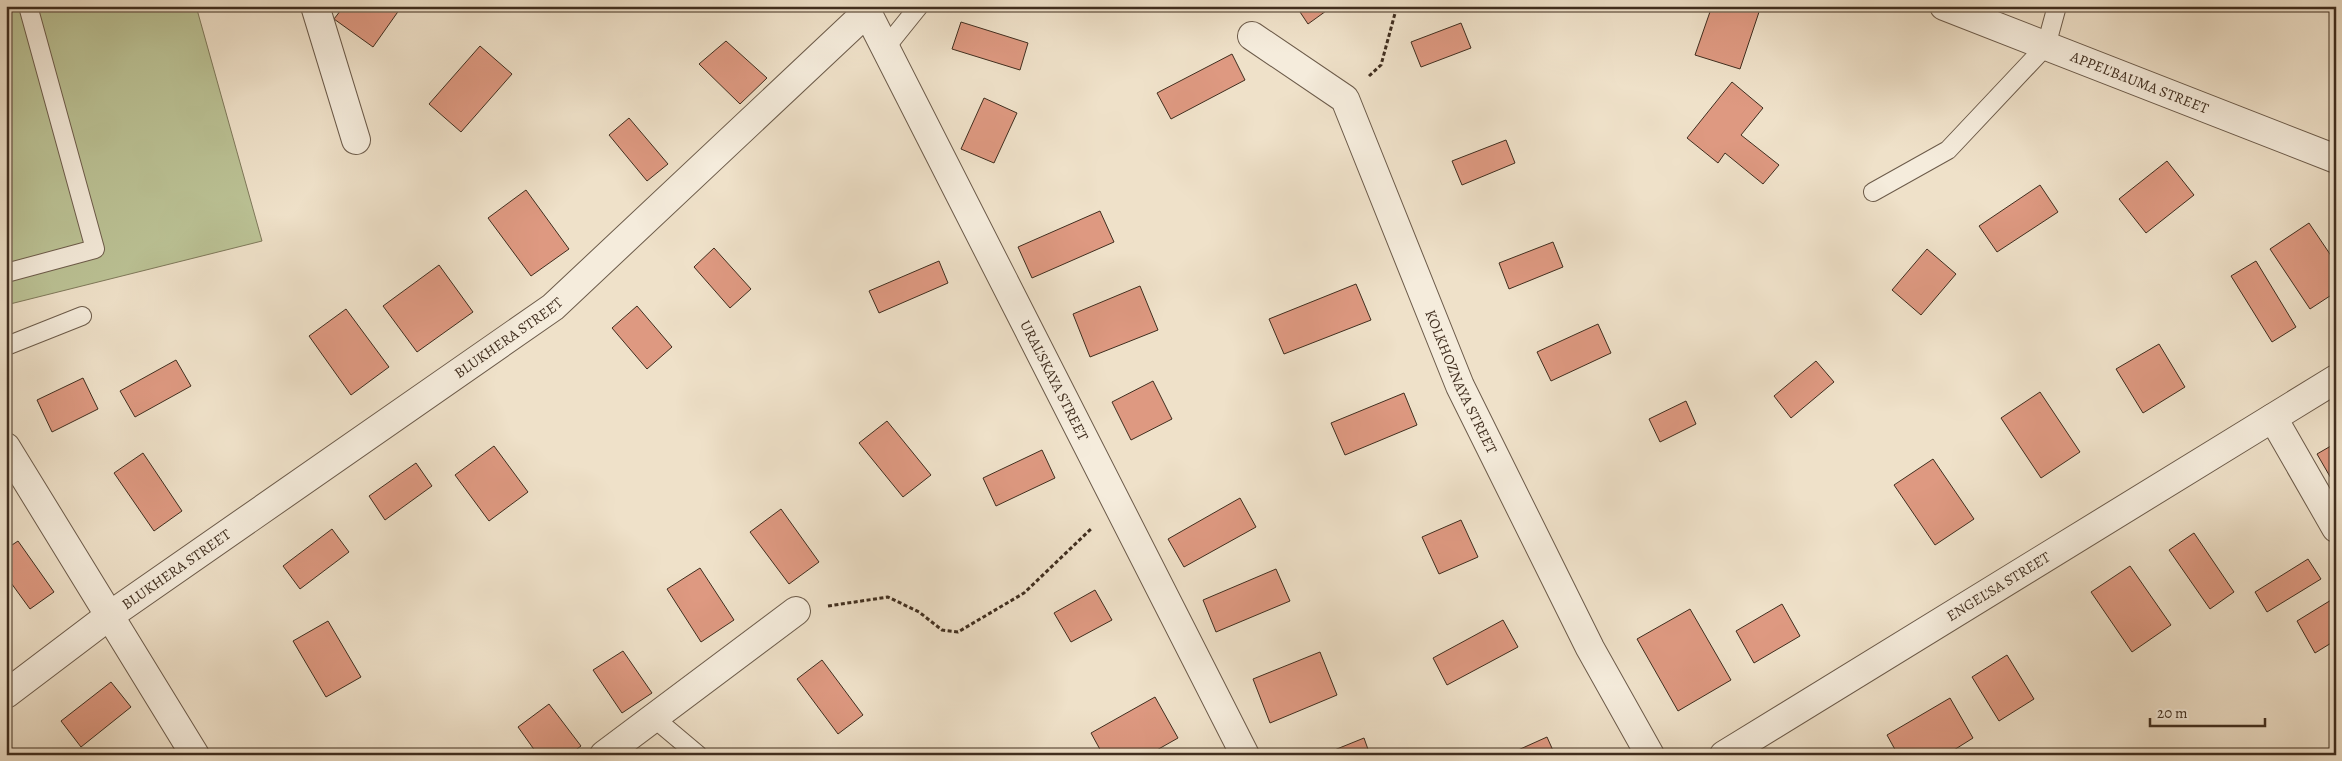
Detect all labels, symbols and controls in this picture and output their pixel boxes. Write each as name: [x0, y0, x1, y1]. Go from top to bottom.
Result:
street label: APPEL'BAUMA STREET: [2067, 46, 2212, 119]
street label: BLUKHERA STREET: [450, 292, 568, 383]
street label: KOLKHOZNAYA STREET: [1420, 307, 1502, 458]
street label: URAL'SKAYA STREET: [1015, 317, 1094, 445]
street label: BLUKHERA STREET: [118, 524, 235, 614]
street label: ENGEL'SA STREET: [1943, 547, 2055, 626]
scale bar: [2150, 696, 2264, 728]
text: 20 m: [2157, 703, 2188, 723]

